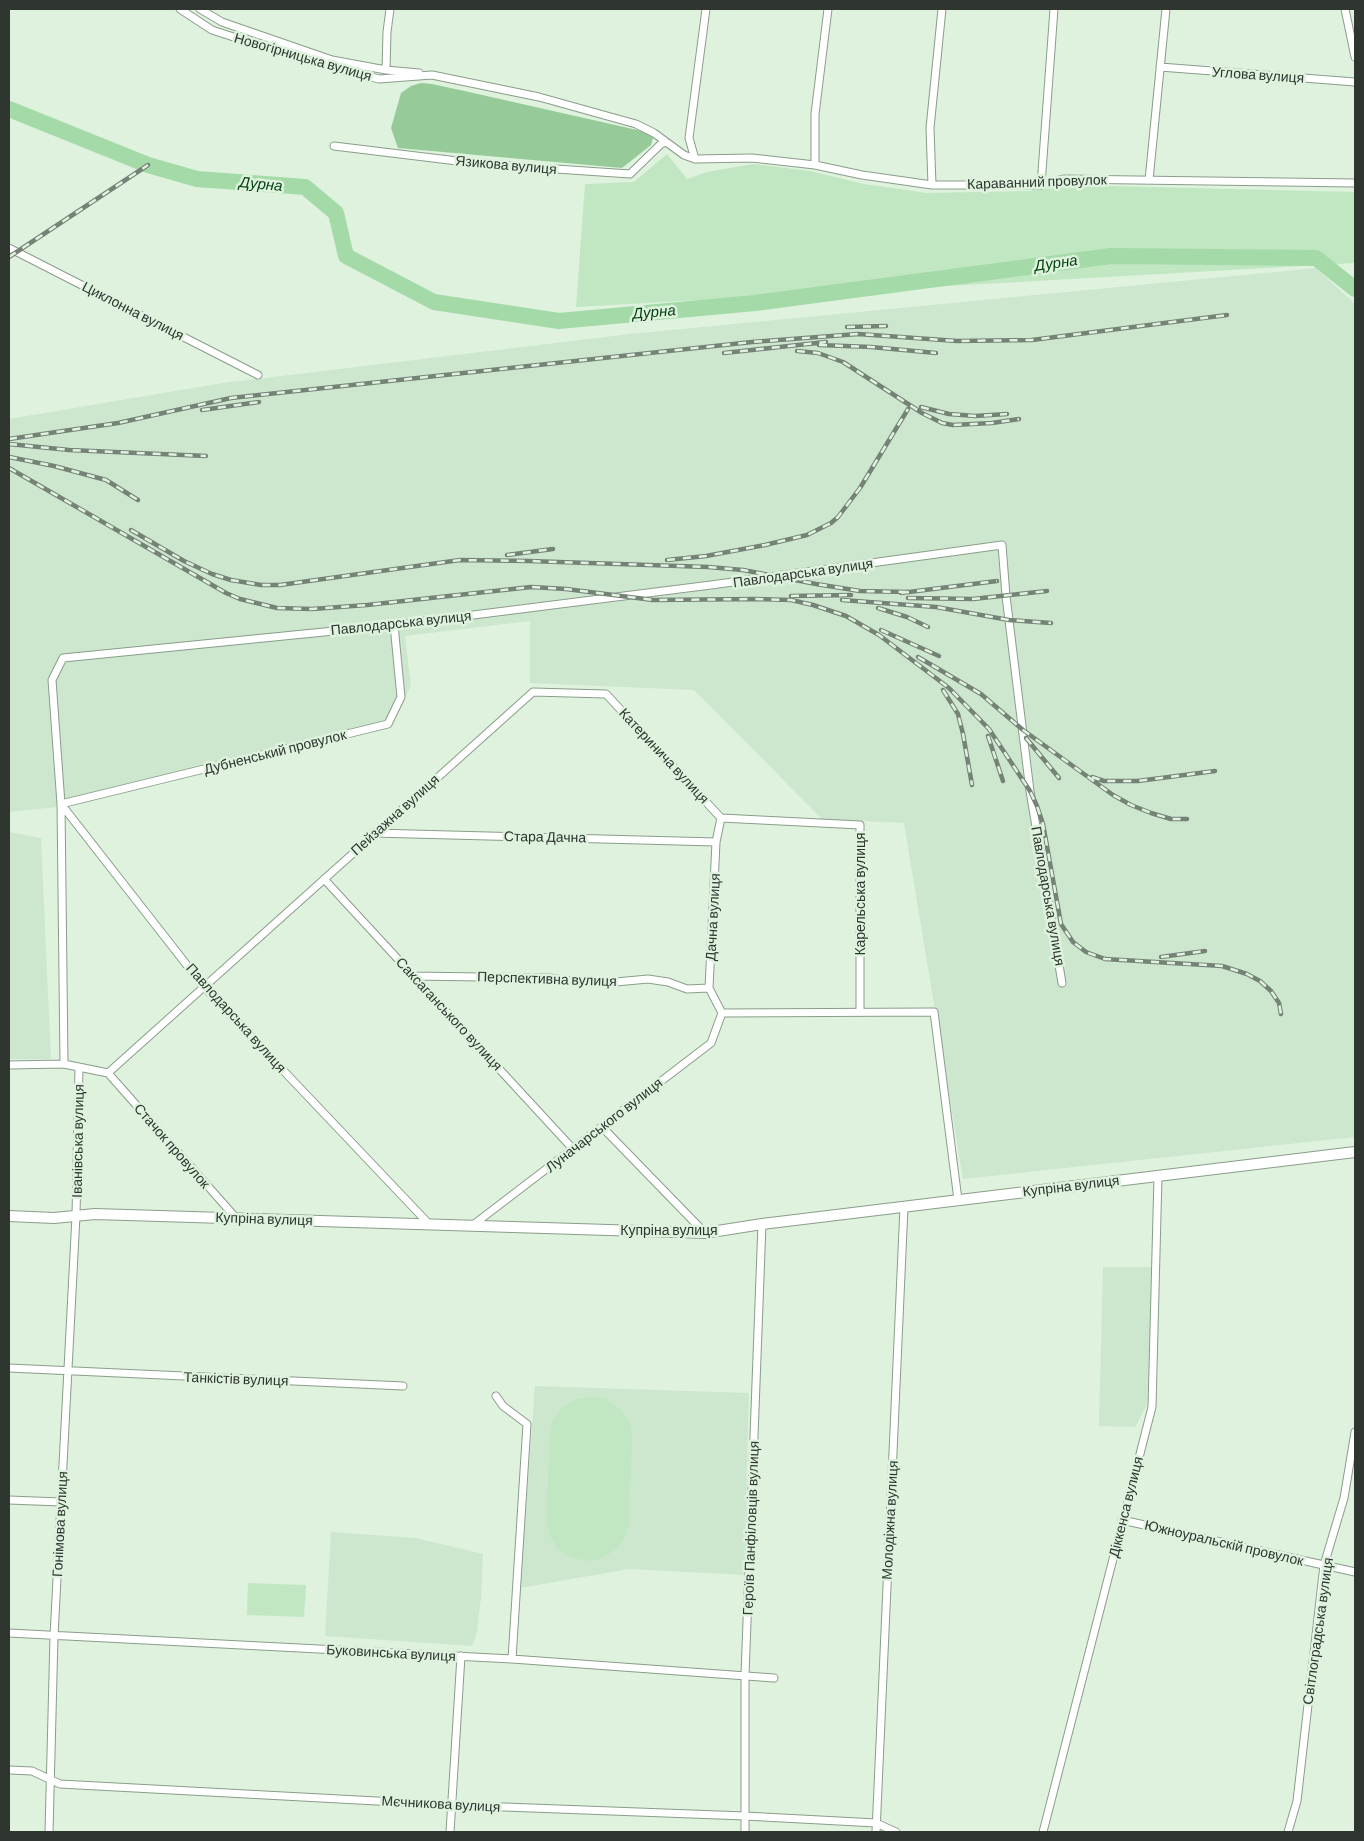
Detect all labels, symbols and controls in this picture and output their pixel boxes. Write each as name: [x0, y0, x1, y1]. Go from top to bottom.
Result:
street label: Новогірницька вулиця: [232, 29, 374, 85]
street label: Углова вулиця: [1211, 63, 1305, 87]
street label: Язикова вулиця: [455, 152, 557, 178]
street label: Караванний провулок: [967, 171, 1107, 193]
water label: Дурна: [239, 173, 283, 195]
water label: Дурна: [1033, 251, 1079, 275]
street label: Циклонна вулиця: [79, 278, 187, 344]
water label: Дурна: [632, 301, 676, 323]
street label: Павлодарська вулиця: [732, 555, 874, 591]
street label: Павлодарська вулиця: [330, 607, 472, 639]
street label: Катеринича вулиця: [616, 705, 712, 807]
street label: Дубненський провулок: [202, 726, 348, 778]
street label: Пейзажна вулиця: [347, 771, 443, 859]
street label: Павлодарська вулиця: [1027, 825, 1069, 967]
street label: Стара Дачна: [504, 828, 586, 846]
street label: Карельська вулиця: [852, 832, 868, 956]
street label: Дачна вулиця: [702, 873, 724, 961]
street label: Саксаганського вулиця: [392, 954, 506, 1074]
street label: Павлодарська вулиця: [183, 960, 289, 1076]
street label: Перспективна вулиця: [477, 968, 617, 990]
street label: Луначарського вулиця: [542, 1074, 666, 1176]
street label: Іванівська вулиця: [69, 1084, 87, 1198]
street label: Стачок провулок: [131, 1100, 213, 1192]
street label: Купріна вулиця: [1022, 1172, 1120, 1200]
street label: Купріна вулиця: [215, 1209, 313, 1229]
street label: Купріна вулиця: [620, 1222, 718, 1238]
street label: Танкістів вулиця: [183, 1369, 289, 1389]
street label: Героїв Панфіловців вулиця: [740, 1440, 762, 1616]
street label: Діккенса вулиця: [1105, 1455, 1147, 1559]
street label: Молодіжна вулиця: [878, 1460, 902, 1580]
street label: Гонімова вулиця: [49, 1471, 71, 1577]
street label: Южноуральскій провулок: [1143, 1517, 1305, 1569]
street label: Світлоградська вулиця: [1299, 1556, 1337, 1706]
street label: Буковинська вулиця: [326, 1641, 456, 1665]
street label: Мєчникова вулиця: [381, 1792, 501, 1816]

